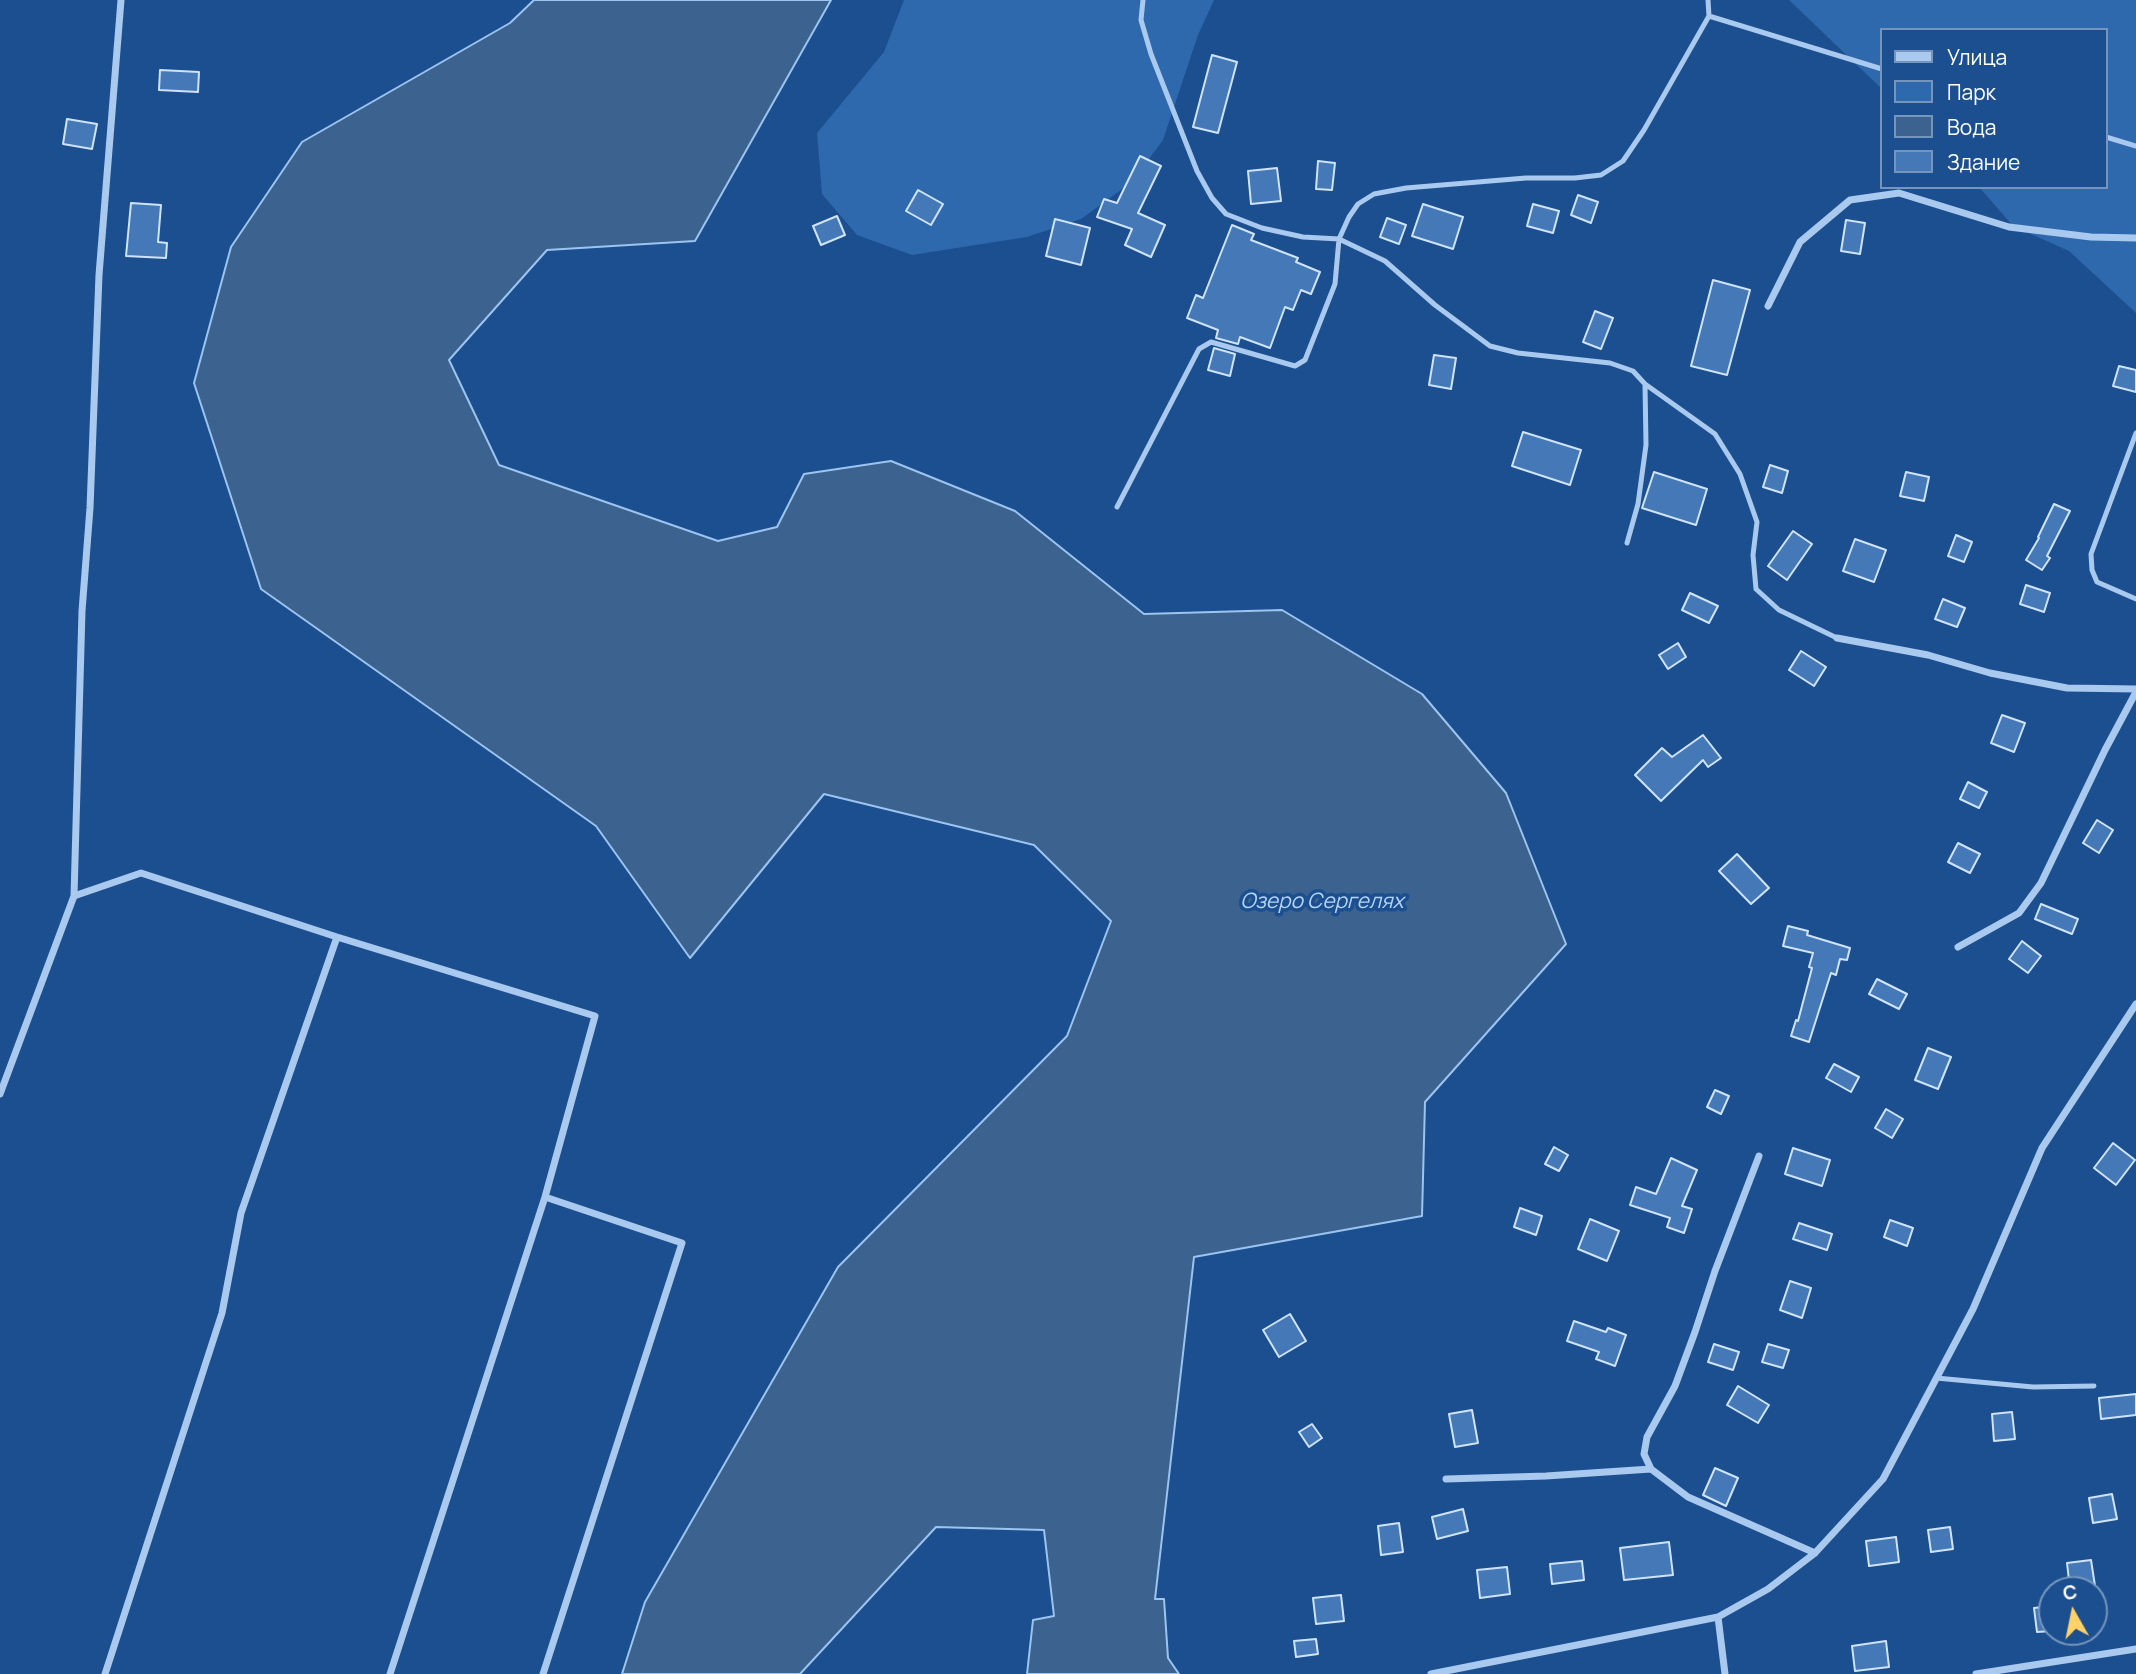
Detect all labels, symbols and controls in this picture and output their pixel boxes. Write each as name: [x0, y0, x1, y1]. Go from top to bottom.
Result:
legend: [1881, 28, 2108, 189]
text: Улица: [1947, 43, 2007, 71]
text: Парк: [1947, 78, 1996, 106]
text: Вода: [1947, 113, 1997, 141]
text: Здание: [1947, 148, 2020, 176]
water label: Озеро Сергелях: [1240, 889, 1404, 915]
north arrow: [2038, 1576, 2108, 1646]
text: С: [2061, 1578, 2079, 1606]

